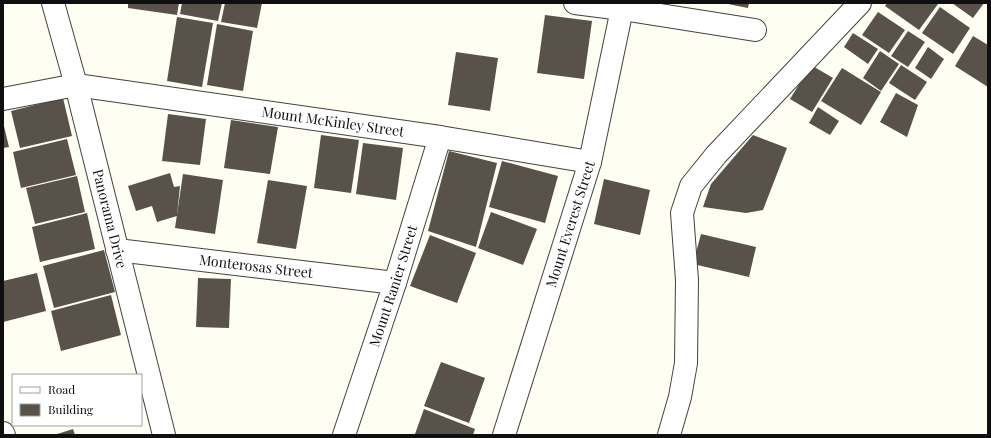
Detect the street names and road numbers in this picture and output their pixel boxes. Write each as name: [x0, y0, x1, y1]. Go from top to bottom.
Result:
street label: Mount McKinley Street: [261, 102, 406, 141]
street label: Mount Everest Street: [541, 157, 599, 290]
street label: Panorama Drive: [89, 167, 132, 270]
street label: Mount Ranier Street: [364, 222, 422, 349]
street label: Monterosas Street: [198, 250, 315, 282]

